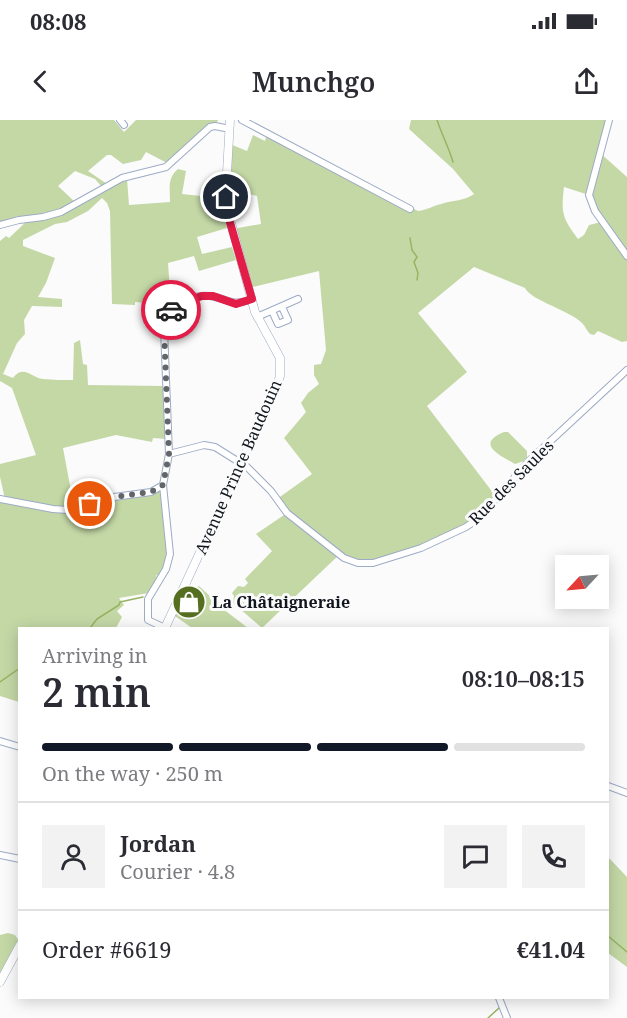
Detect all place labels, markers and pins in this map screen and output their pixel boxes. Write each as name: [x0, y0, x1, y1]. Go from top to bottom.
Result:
pin: [200, 171, 251, 222]
pin: [64, 478, 115, 529]
shop icon: La Châtaigneraie: [171, 584, 207, 620]
place label: La Châtaigneraie: [212, 591, 350, 613]

